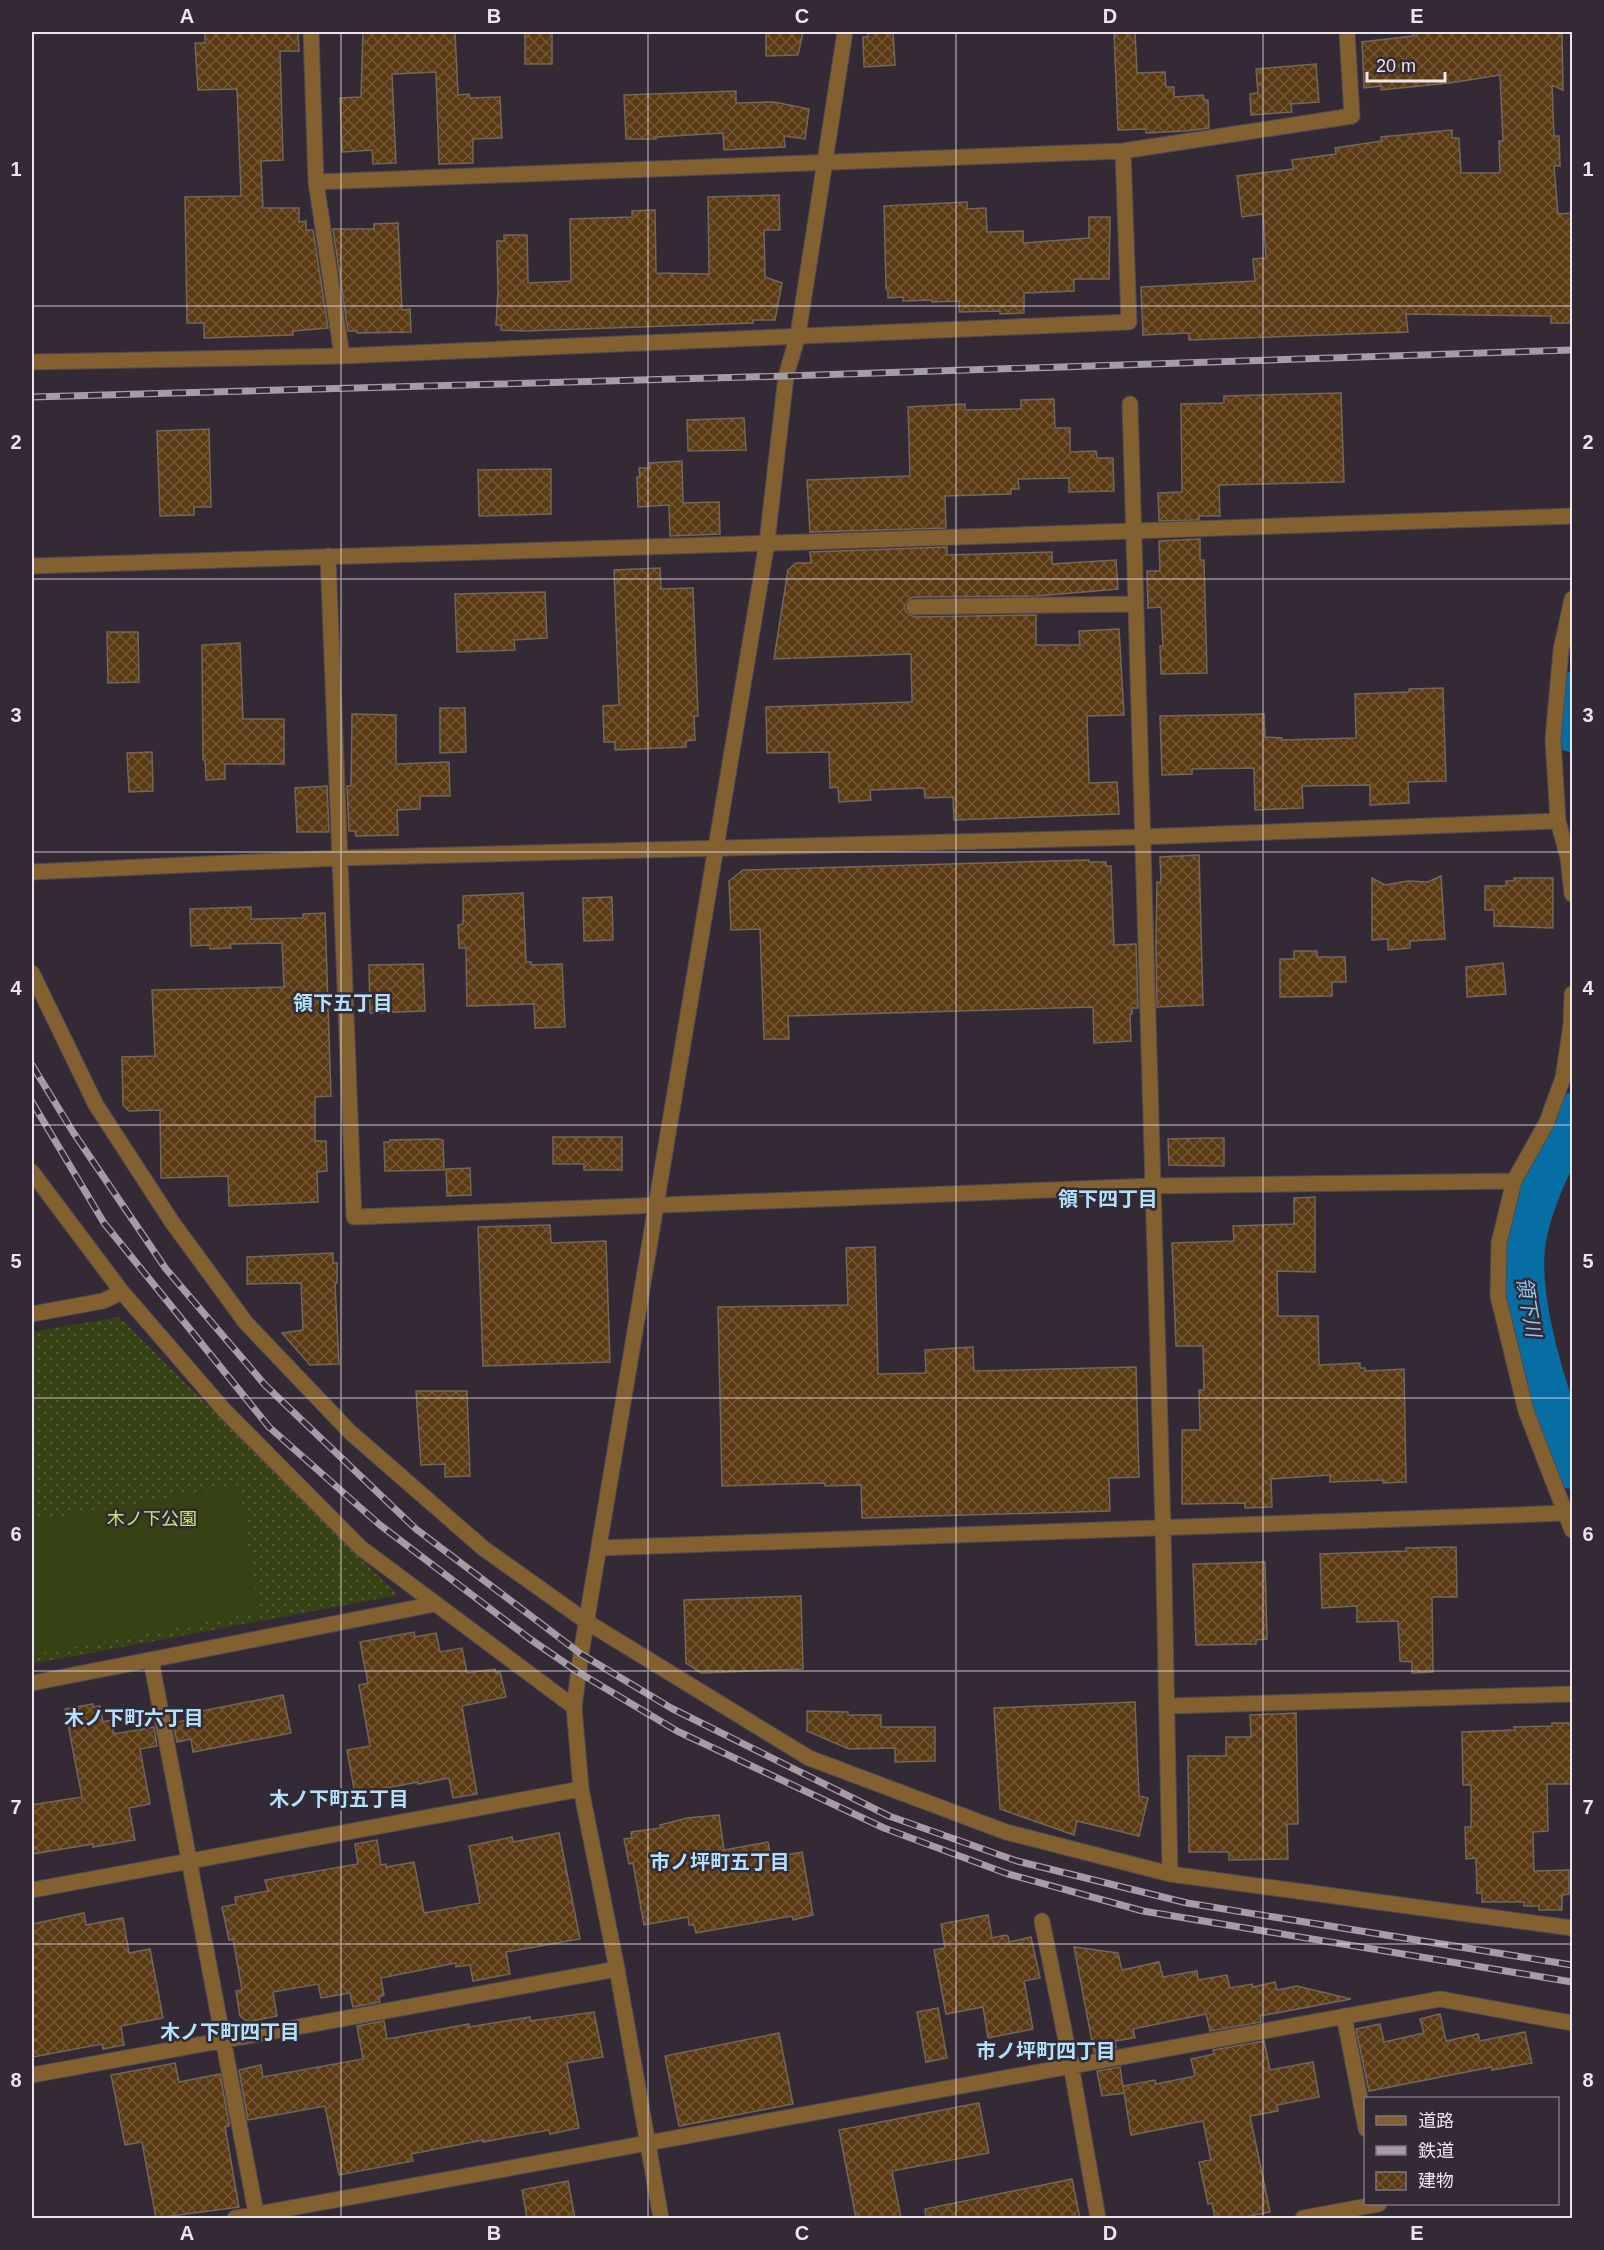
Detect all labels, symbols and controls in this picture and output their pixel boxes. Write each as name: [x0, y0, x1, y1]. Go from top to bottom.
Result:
text: A: [180, 5, 194, 27]
text: B: [487, 5, 501, 27]
text: C: [795, 5, 809, 27]
text: D: [1103, 5, 1117, 27]
text: E: [1410, 5, 1424, 27]
scale bar: [1367, 45, 1445, 83]
text: 20 m: [1376, 56, 1416, 76]
text: 1: [10, 158, 22, 180]
text: 1: [1582, 158, 1594, 180]
text: 2: [10, 431, 22, 453]
text: 2: [1582, 431, 1594, 453]
text: 3: [10, 704, 22, 726]
text: 3: [1582, 704, 1594, 726]
text: 4: [10, 977, 22, 999]
text: 4: [1582, 977, 1594, 999]
district label: 領下五丁目: [293, 992, 393, 1014]
district label: 領下四丁目: [1058, 1188, 1158, 1210]
text: 5: [10, 1250, 22, 1272]
text: 5: [1582, 1250, 1594, 1272]
water label: 領下川: [1513, 1276, 1545, 1340]
park label: 木ノ下公園: [107, 1509, 197, 1529]
text: 6: [10, 1523, 22, 1545]
text: 6: [1582, 1523, 1594, 1545]
district label: 木ノ下町六丁目: [64, 1707, 204, 1729]
district label: 木ノ下町五丁目: [269, 1788, 409, 1810]
text: 7: [10, 1796, 22, 1818]
text: 7: [1582, 1796, 1594, 1818]
district label: 市ノ坪町五丁目: [650, 1851, 790, 1873]
district label: 木ノ下町四丁目: [160, 2021, 300, 2043]
district label: 市ノ坪町四丁目: [976, 2040, 1116, 2062]
text: 8: [10, 2069, 22, 2091]
text: 8: [1582, 2069, 1594, 2091]
legend: [1364, 2097, 1559, 2205]
text: 道路: [1418, 2111, 1454, 2131]
text: 鉄道: [1418, 2141, 1454, 2161]
text: 建物: [1418, 2171, 1454, 2191]
text: A: [180, 2222, 194, 2244]
text: B: [487, 2222, 501, 2244]
text: C: [795, 2222, 809, 2244]
text: D: [1103, 2222, 1117, 2244]
text: E: [1410, 2222, 1424, 2244]

